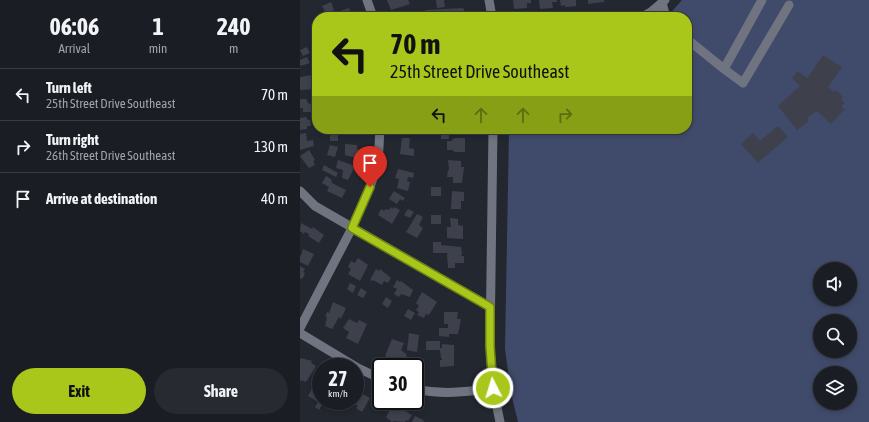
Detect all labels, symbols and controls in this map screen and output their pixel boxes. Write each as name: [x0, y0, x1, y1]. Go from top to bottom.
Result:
text: 06:06: [49, 13, 99, 40]
text: 1: [152, 13, 164, 40]
text: 240: [217, 13, 251, 40]
icon: left: [324, 28, 376, 80]
text: 70 m: [390, 28, 440, 60]
text: Arrival: [58, 41, 90, 56]
text: min: [149, 41, 167, 56]
text: m: [229, 41, 238, 56]
text: 25th Street Drive Southeast: [390, 61, 569, 82]
text: Turn left: [46, 79, 92, 96]
icon: left: [12, 84, 34, 106]
text: 70 m: [261, 86, 288, 103]
text: 25th Street Drive Southeast: [46, 96, 176, 111]
icon: left: [428, 104, 450, 126]
icon: ahead: [470, 104, 492, 126]
icon: ahead: [512, 104, 534, 126]
icon: right: [554, 104, 576, 126]
text: Turn right: [46, 131, 99, 148]
icon: right: [12, 136, 34, 158]
text: 130 m: [254, 138, 288, 155]
pin: [353, 146, 387, 187]
text: 26th Street Drive Southeast: [46, 148, 176, 163]
icon: arrive: [359, 152, 381, 174]
icon: arrive: [12, 188, 34, 210]
text: Arrive at destination: [46, 190, 157, 207]
text: 40 m: [261, 190, 288, 207]
map controls: [813, 262, 857, 410]
button: sound: [813, 262, 857, 306]
button: search: [813, 314, 857, 358]
speed limit sign: 30: [372, 358, 424, 410]
button: layers: [813, 366, 857, 410]
text: 27: [329, 367, 347, 390]
position arrow: [472, 367, 514, 409]
button: Exit: [12, 368, 146, 414]
button: Share: [154, 368, 288, 414]
text: km/h: [328, 388, 348, 399]

